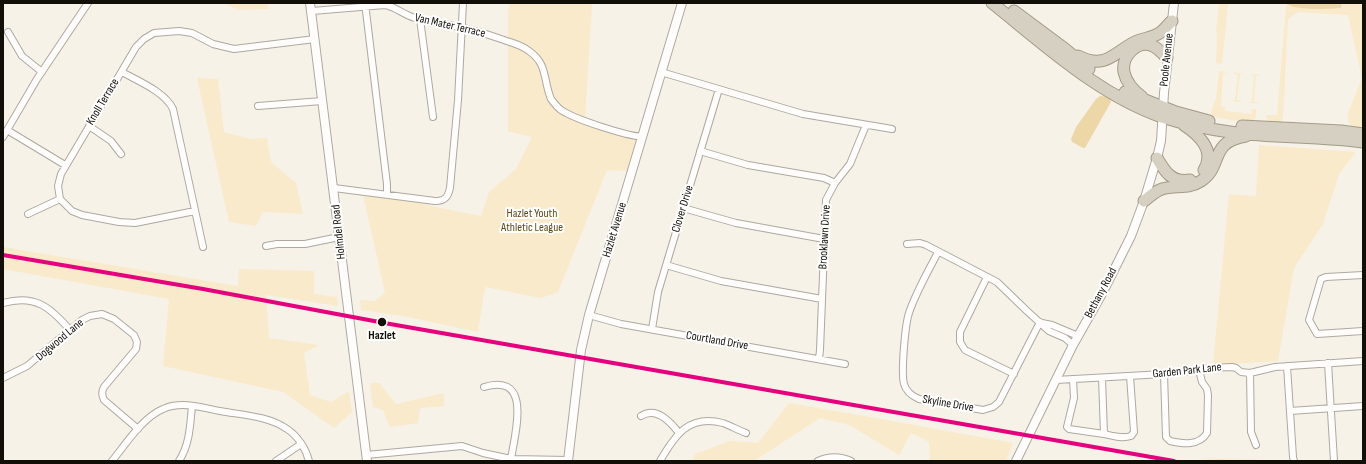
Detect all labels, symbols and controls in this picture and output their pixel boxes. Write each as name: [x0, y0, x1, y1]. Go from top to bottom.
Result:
street label: Van Mater Terrace: [413, 11, 487, 41]
street label: Poole Avenue: [1157, 33, 1177, 87]
street label: Knoll Terrace: [84, 76, 122, 128]
street label: Clover Drive: [669, 184, 697, 234]
street label: Hazlet Avenue: [600, 201, 630, 259]
street label: Holmdel Road: [329, 204, 349, 260]
street label: Brooklawn Drive: [816, 204, 834, 270]
park label: Hazlet Youth Athletic League: [501, 207, 563, 235]
street label: Bethany Road: [1082, 265, 1120, 321]
street label: Dogwood Lane: [33, 316, 87, 364]
marker: Hazlet: [376, 316, 388, 328]
street label: Courtland Drive: [685, 328, 749, 354]
place label: Hazlet: [368, 329, 396, 343]
street label: Garden Park Lane: [1152, 360, 1222, 382]
street label: Skyline Drive: [921, 392, 975, 416]

